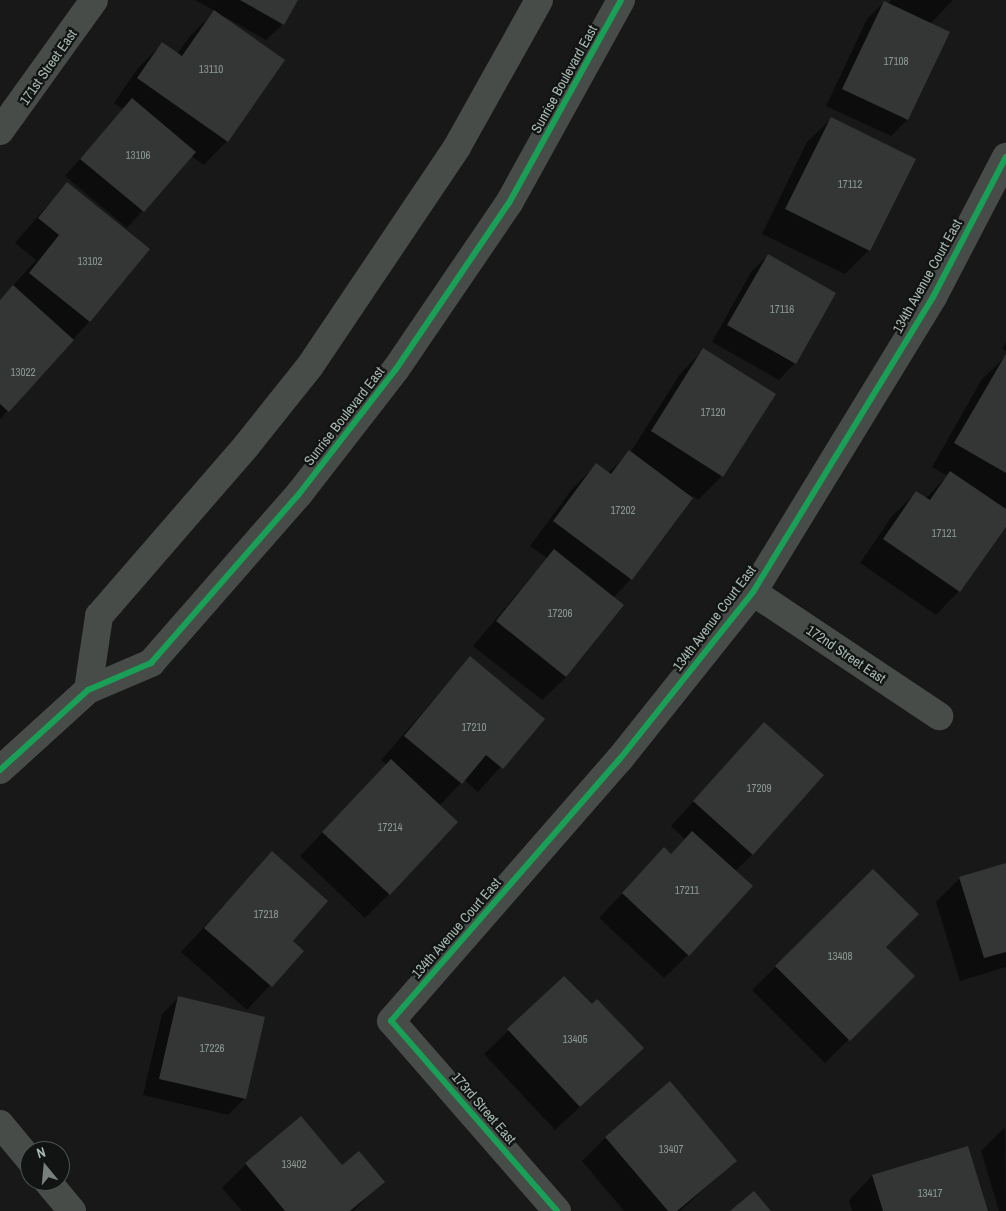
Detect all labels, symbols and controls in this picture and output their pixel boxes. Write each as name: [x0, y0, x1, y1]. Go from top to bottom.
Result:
street label: Sunrise Boulevard East: [527, 22, 601, 136]
street label: 171st Street East: [16, 26, 80, 108]
house number: 17108: [883, 54, 909, 68]
house number: 13110: [199, 62, 223, 76]
house number: 13106: [125, 148, 151, 162]
house number: 17112: [838, 177, 862, 191]
street label: 134th Avenue Court East: [889, 216, 965, 336]
house number: 13102: [77, 254, 103, 268]
house number: 17116: [770, 302, 794, 316]
street label: Sunrise Boulevard East: [300, 363, 388, 469]
house number: 13022: [10, 365, 36, 379]
house number: 17120: [700, 405, 726, 419]
house number: 17202: [610, 503, 636, 517]
house number: 17121: [931, 526, 957, 540]
street label: 134th Avenue Court East: [669, 562, 759, 674]
house number: 17206: [547, 606, 573, 620]
street label: 172nd Street East: [803, 621, 889, 687]
house number: 17210: [461, 720, 487, 734]
house number: 17209: [746, 781, 772, 795]
house number: 17214: [377, 820, 403, 834]
street label: 134th Avenue Court East: [408, 874, 504, 982]
house number: 17211: [675, 883, 699, 897]
house number: 17218: [253, 907, 279, 921]
house number: 13408: [827, 949, 853, 963]
house number: 13405: [562, 1032, 588, 1046]
house number: 17226: [199, 1041, 225, 1055]
street label: 173rd Street East: [448, 1069, 520, 1147]
north arrow: [20, 1141, 70, 1191]
house number: 13407: [658, 1142, 684, 1156]
text: N: [34, 1143, 47, 1162]
house number: 13402: [281, 1157, 307, 1171]
house number: 13417: [917, 1186, 943, 1200]

